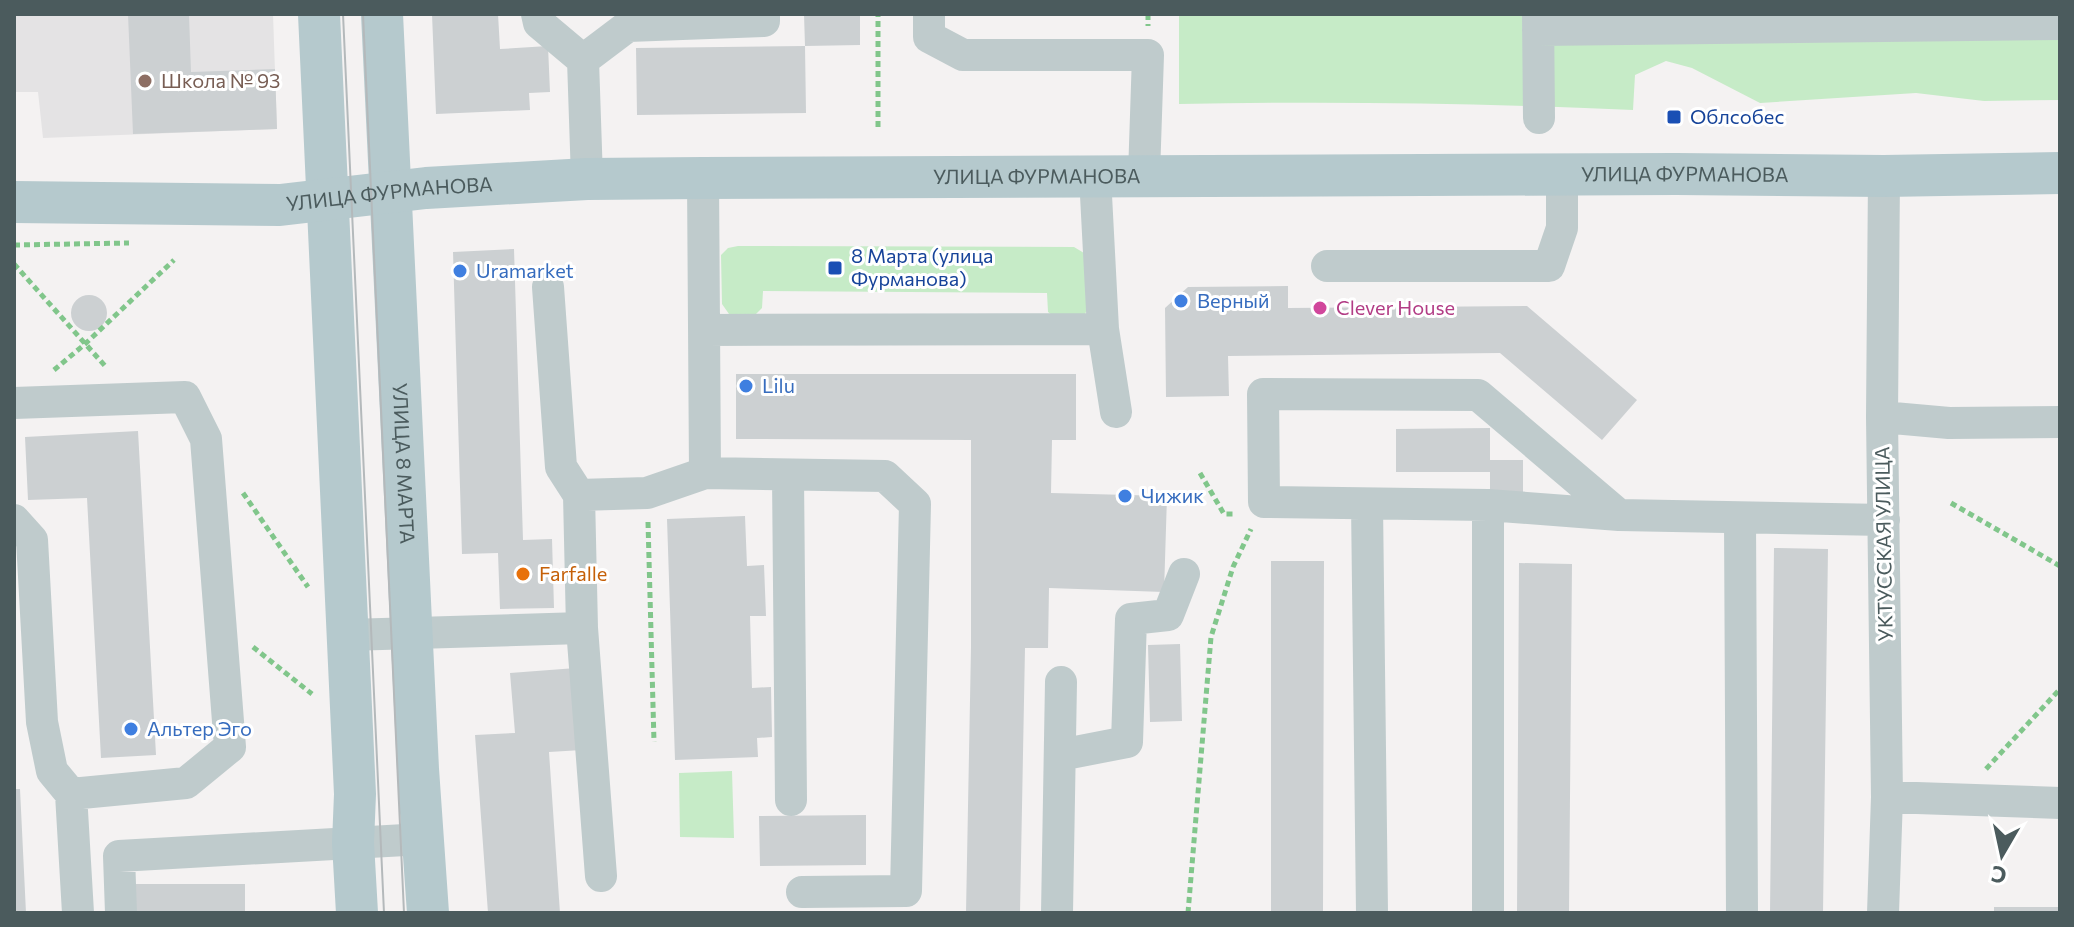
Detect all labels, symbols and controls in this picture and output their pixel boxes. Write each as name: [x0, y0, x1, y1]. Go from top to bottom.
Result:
place label: Школа № 93: [161, 68, 280, 92]
marker: Школа № 93: [136, 72, 154, 90]
place label: Облсобес: [1690, 104, 1784, 128]
marker: Облсобес: [1665, 108, 1683, 126]
street label: УЛИЦА ФУРМАНОВА: [1581, 161, 1789, 186]
street label: УЛИЦА ФУРМАНОВА: [933, 163, 1141, 188]
street label: УЛИЦА ФУРМАНОВА: [285, 171, 494, 215]
place label: 8 Марта (улица Фурманова): [851, 243, 994, 290]
place label: Uramarket: [476, 258, 574, 282]
marker: 8 Марта (улица Фурманова): [826, 259, 844, 277]
marker: Uramarket: [451, 262, 469, 280]
place label: Верный: [1197, 288, 1270, 312]
marker: Верный: [1172, 292, 1190, 310]
place label: Clever House: [1336, 295, 1455, 319]
marker: Clever House: [1311, 299, 1329, 317]
place label: Lilu: [762, 373, 795, 397]
marker: Lilu: [737, 377, 755, 395]
street label: УЛИЦА 8 МАРТА: [389, 382, 420, 545]
street label: УКТУССКАЯ УЛИЦА: [1869, 446, 1897, 642]
place label: Чижик: [1141, 483, 1204, 507]
marker: Чижик: [1116, 487, 1134, 505]
place label: Farfalle: [539, 561, 607, 585]
marker: Farfalle: [514, 565, 532, 583]
place label: Альтер Эго: [147, 716, 252, 740]
marker: Альтер Эго: [122, 720, 140, 738]
north arrow: [1962, 815, 2042, 895]
text: С: [1989, 861, 2008, 890]

